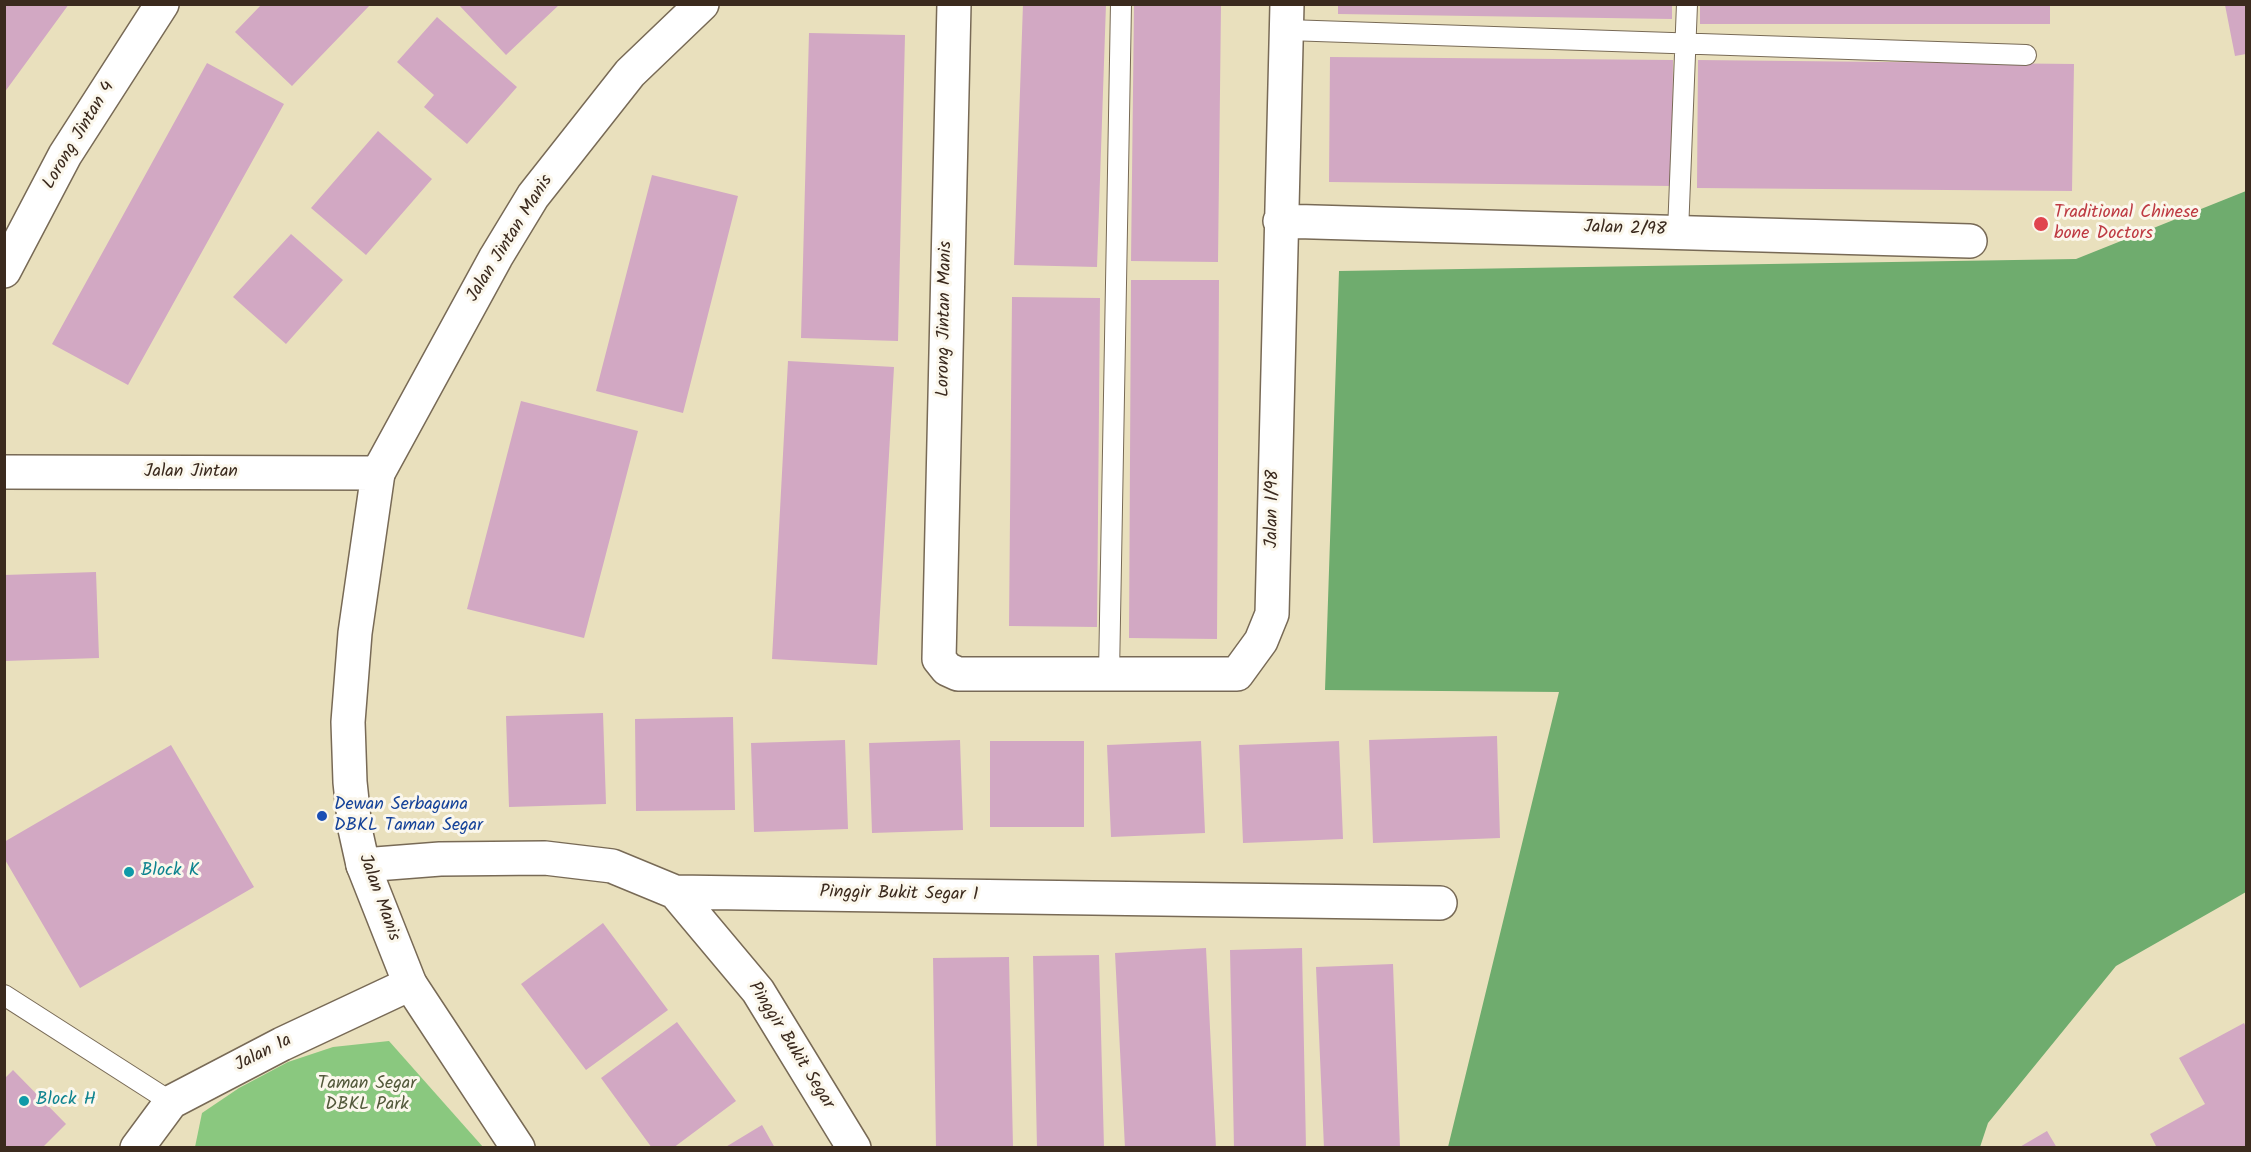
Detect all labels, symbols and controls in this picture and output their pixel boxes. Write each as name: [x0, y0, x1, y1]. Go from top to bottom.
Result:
street label: Lorong Jintan 4: [39, 78, 121, 194]
street label: Jalan Jintan Manis: [463, 172, 559, 306]
place label: Traditional Chinese bone Doctors: [2054, 203, 2199, 246]
marker: Traditional Chinese bone Doctors: [2032, 215, 2050, 233]
street label: Jalan 2/98: [1583, 218, 1667, 242]
street label: Lorong Jintan Manis: [934, 241, 958, 397]
street label: Jalan Jintan: [144, 462, 238, 484]
street label: Jalan 1/98: [1263, 470, 1285, 548]
place label: Dewan Serbaguna DBKL Taman Segar: [334, 795, 483, 838]
marker: Dewan Serbaguna DBKL Taman Segar: [315, 809, 329, 823]
street label: Jalan Manis: [352, 852, 404, 944]
place label: Block K: [141, 861, 199, 883]
marker: Block K: [122, 865, 136, 879]
street label: Pinggir Bukit Segar 1: [819, 883, 979, 907]
street label: Pinggir Bukit Segar: [742, 978, 838, 1114]
street label: Jalan 1a: [232, 1031, 296, 1077]
park label: Taman Segar DBKL Park: [318, 1074, 416, 1116]
place label: Block H: [36, 1090, 96, 1112]
marker: Block H: [17, 1094, 31, 1108]

